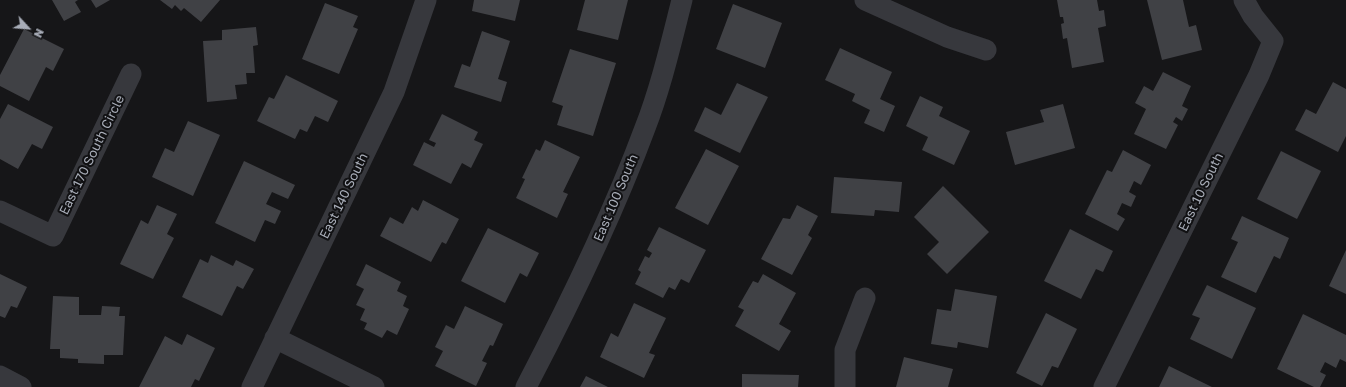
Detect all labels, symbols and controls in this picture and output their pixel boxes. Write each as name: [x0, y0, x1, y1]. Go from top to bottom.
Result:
north arrow: [8, 8, 48, 48]
text: N: [32, 27, 47, 40]
street label: East 170 South Circle: [56, 93, 128, 217]
street label: East 10 South: [1175, 150, 1227, 234]
street label: East 140 South: [317, 151, 371, 241]
street label: East 100 South: [591, 152, 641, 244]

